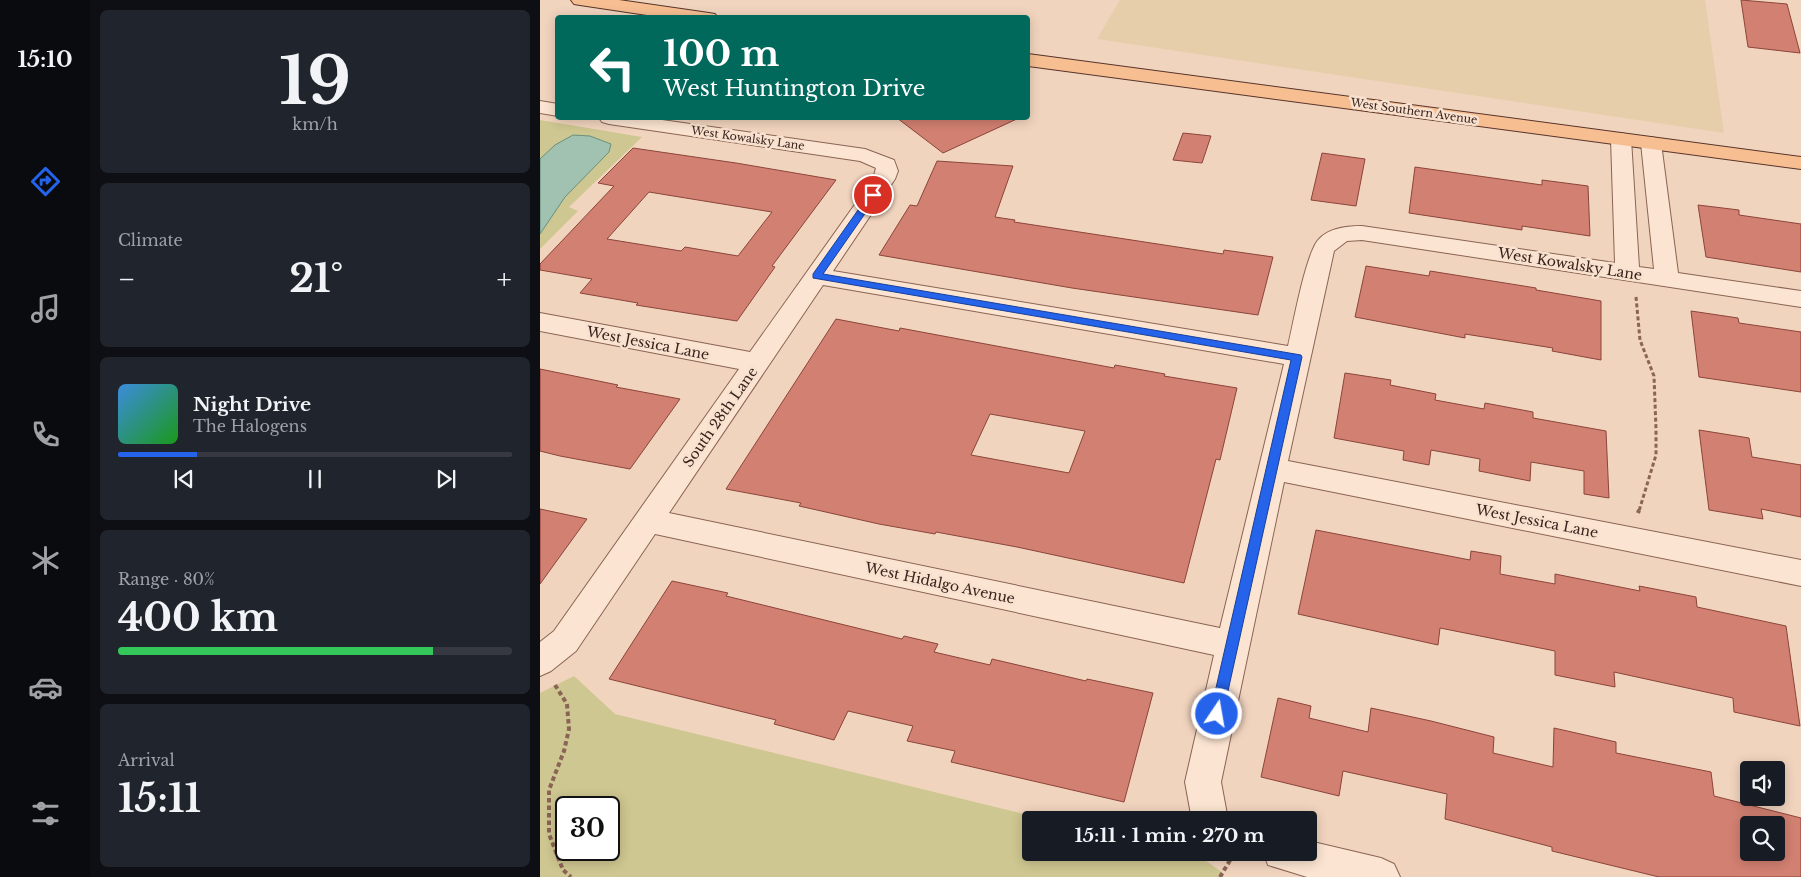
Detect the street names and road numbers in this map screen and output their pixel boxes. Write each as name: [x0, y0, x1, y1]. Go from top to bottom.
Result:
street label: West Southern Avenue: [1349, 95, 1478, 127]
street label: West Kowalsky Lane: [689, 123, 806, 153]
street label: West Kowalsky Lane: [1496, 244, 1643, 284]
street label: West Jessica Lane: [584, 322, 711, 364]
street label: South 28th Lane: [679, 363, 761, 471]
street label: West Jessica Lane: [1473, 500, 1600, 542]
street label: West Hidalgo Avenue: [862, 558, 1017, 608]

